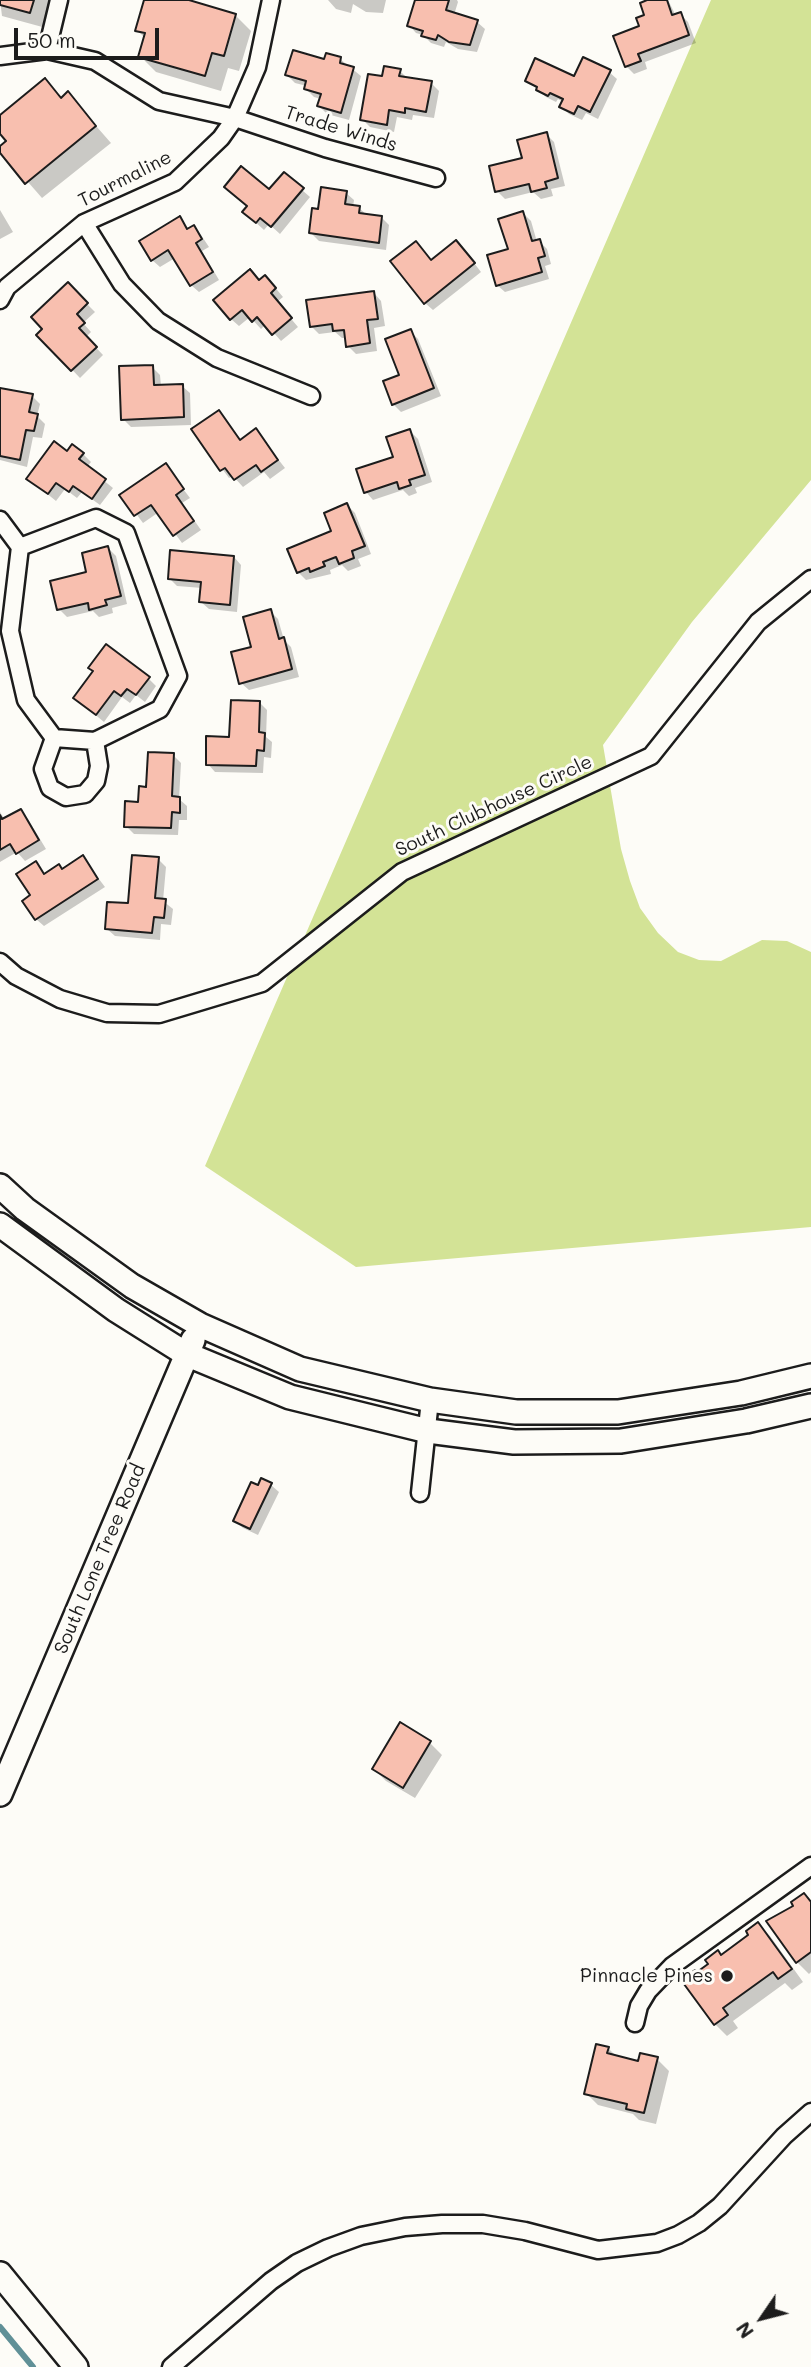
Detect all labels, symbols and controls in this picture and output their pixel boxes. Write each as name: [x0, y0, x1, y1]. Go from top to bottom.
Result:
scale bar: [18, 14, 163, 58]
text: 50 m: [27, 26, 76, 53]
street label: Trade Winds: [282, 101, 400, 157]
street label: Tourmaline: [75, 146, 175, 212]
street label: South Clubhouse Circle: [392, 750, 596, 862]
street label: South Lone Tree Road: [50, 1461, 150, 1657]
place label: Pinnacle Pines: [580, 1965, 713, 1987]
marker: Pinnacle Pines: [719, 1968, 735, 1984]
north arrow: [727, 2283, 797, 2353]
text: N: [730, 2317, 759, 2343]

